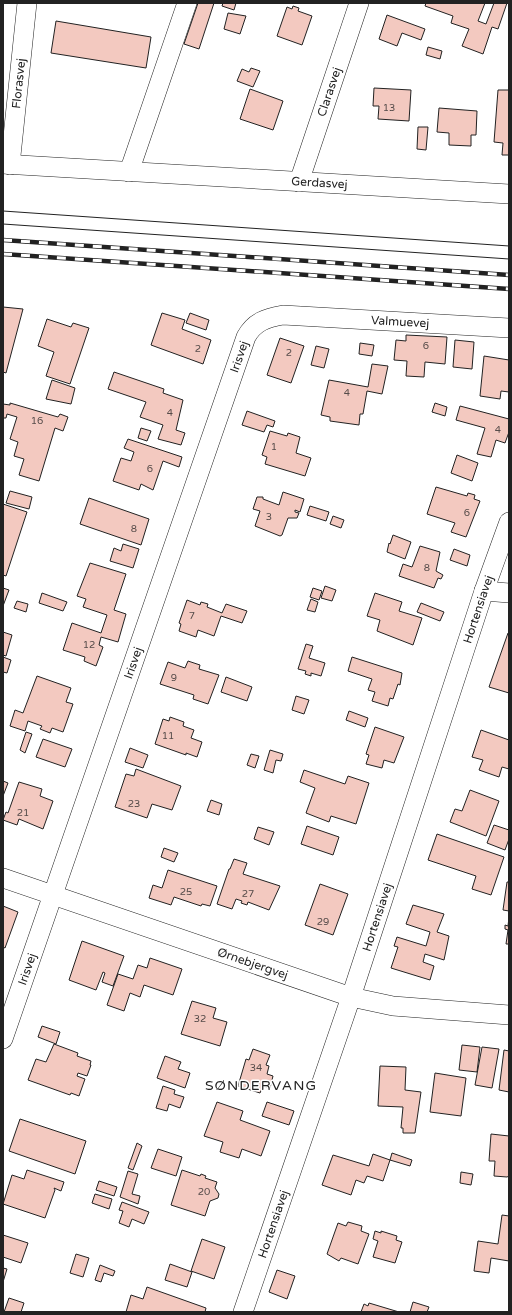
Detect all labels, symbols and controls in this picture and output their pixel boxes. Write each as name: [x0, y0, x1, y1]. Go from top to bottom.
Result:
street label: Florasvej: [9, 57, 28, 109]
street label: Clarasvej: [314, 65, 344, 118]
house number: 13: [383, 102, 395, 114]
street label: Gerdasvej: [291, 174, 348, 191]
street label: Valmuevej: [370, 313, 430, 330]
street label: Irisvej: [227, 339, 251, 374]
house number: 6: [423, 340, 429, 352]
house number: 2: [195, 343, 201, 355]
house number: 2: [286, 347, 292, 359]
house number: 4: [344, 387, 350, 399]
house number: 4: [167, 407, 173, 419]
house number: 16: [31, 415, 43, 427]
house number: 4: [495, 424, 501, 436]
house number: 1: [271, 441, 277, 453]
house number: 6: [147, 463, 153, 475]
house number: 6: [464, 507, 470, 519]
house number: 3: [266, 511, 272, 523]
house number: 8: [131, 523, 137, 535]
house number: 8: [424, 562, 430, 574]
street label: Hortensiavej: [460, 573, 496, 645]
house number: 7: [189, 610, 195, 622]
house number: 12: [83, 639, 95, 651]
street label: Irisvej: [121, 645, 145, 681]
house number: 9: [171, 672, 177, 684]
house number: 11: [162, 730, 174, 742]
house number: 23: [128, 798, 140, 810]
house number: 21: [17, 807, 29, 819]
street label: Hortensiavej: [359, 881, 395, 953]
house number: 25: [180, 886, 192, 898]
house number: 27: [242, 888, 254, 900]
house number: 29: [317, 916, 329, 928]
street label: Ørnebjergvej: [216, 945, 290, 982]
street label: Irisvej: [15, 951, 39, 987]
house number: 32: [194, 1013, 206, 1025]
house number: 34: [250, 1062, 262, 1074]
district label: SØNDERVANG: [205, 1077, 317, 1094]
house number: 20: [198, 1186, 210, 1198]
street label: Hortensiavej: [255, 1188, 291, 1260]

